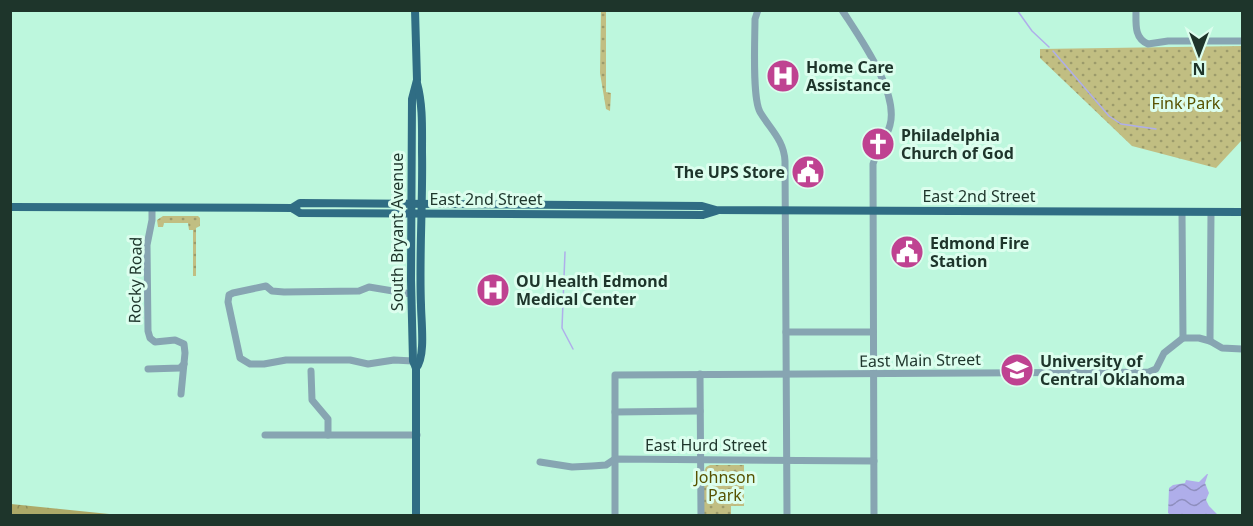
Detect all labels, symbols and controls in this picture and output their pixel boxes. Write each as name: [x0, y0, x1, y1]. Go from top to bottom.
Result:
north arrow: [1169, 24, 1229, 84]
place label: Home Care Assistance: [806, 56, 894, 96]
hospital icon: Home Care Assistance: [765, 58, 801, 94]
text: N: [1192, 58, 1206, 80]
park label: Fink Park: [1152, 92, 1221, 114]
place label: Philadelphia Church of God: [901, 124, 1014, 164]
church icon: Philadelphia Church of God: [860, 126, 896, 162]
street label: South Bryant Avenue: [386, 153, 408, 311]
public building icon: The UPS Store: [790, 154, 826, 190]
place label: The UPS Store: [675, 161, 785, 183]
street label: East 2nd Street: [922, 185, 1036, 207]
street label: East 2nd Street: [429, 188, 543, 210]
place label: Edmond Fire Station: [930, 232, 1029, 272]
public building icon: Edmond Fire Station: [889, 234, 925, 270]
street label: Rocky Road: [123, 237, 147, 323]
place label: OU Health Edmond Medical Center: [516, 270, 668, 310]
hospital icon: OU Health Edmond Medical Center: [475, 272, 511, 308]
street label: East Main Street: [859, 348, 981, 372]
place label: University of Central Oklahoma: [1040, 350, 1185, 390]
school or university icon: University of Central Oklahoma: [999, 352, 1035, 388]
street label: East Hurd Street: [645, 434, 767, 456]
park label: Johnson Park: [692, 466, 756, 506]

